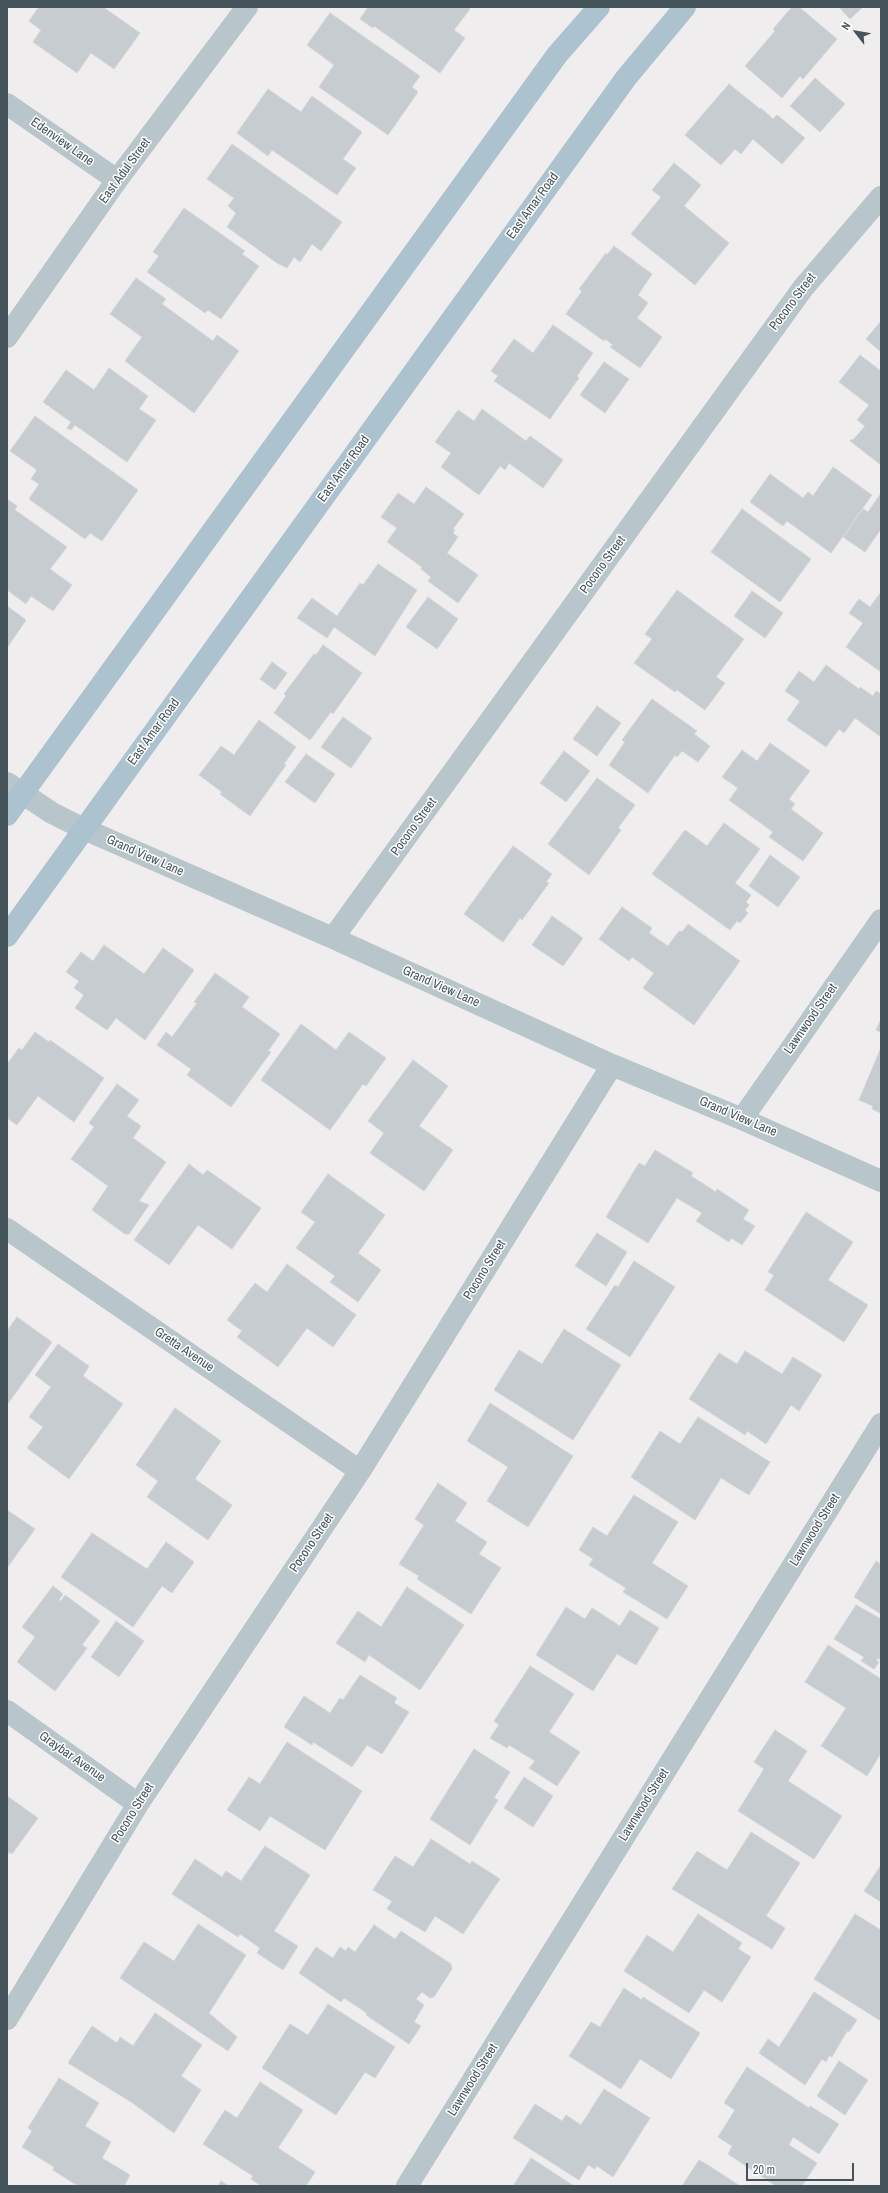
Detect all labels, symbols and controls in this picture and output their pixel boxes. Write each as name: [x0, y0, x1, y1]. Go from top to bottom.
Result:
north arrow: [836, 12, 876, 52]
text: N: [838, 19, 853, 32]
street label: Edenview Lane: [27, 115, 97, 169]
street label: East Adul Street: [96, 135, 154, 207]
street label: East Amar Road: [504, 170, 562, 242]
street label: Pocono Street: [766, 270, 820, 334]
street label: East Amar Road: [315, 433, 373, 505]
street label: Pocono Street: [577, 533, 629, 597]
street label: East Amar Road: [125, 696, 183, 768]
street label: Pocono Street: [388, 795, 440, 859]
street label: Grand View Lane: [104, 832, 186, 880]
street label: Grand View Lane: [400, 963, 482, 1011]
street label: Lawnwood Street: [781, 981, 841, 1057]
street label: Grand View Lane: [697, 1094, 779, 1140]
street label: Pocono Street: [460, 1237, 510, 1303]
street label: Gretta Avenue: [151, 1324, 217, 1376]
street label: Lawnwood Street: [787, 1491, 843, 1569]
street label: Pocono Street: [287, 1511, 337, 1575]
street label: Graybar Avenue: [36, 1728, 108, 1786]
street label: Lawnwood Street: [616, 1766, 672, 1844]
street label: Pocono Street: [108, 1780, 158, 1846]
street label: Lawnwood Street: [445, 2041, 501, 2119]
scale bar: [748, 2155, 856, 2181]
text: 20 m: [753, 2162, 775, 2178]

